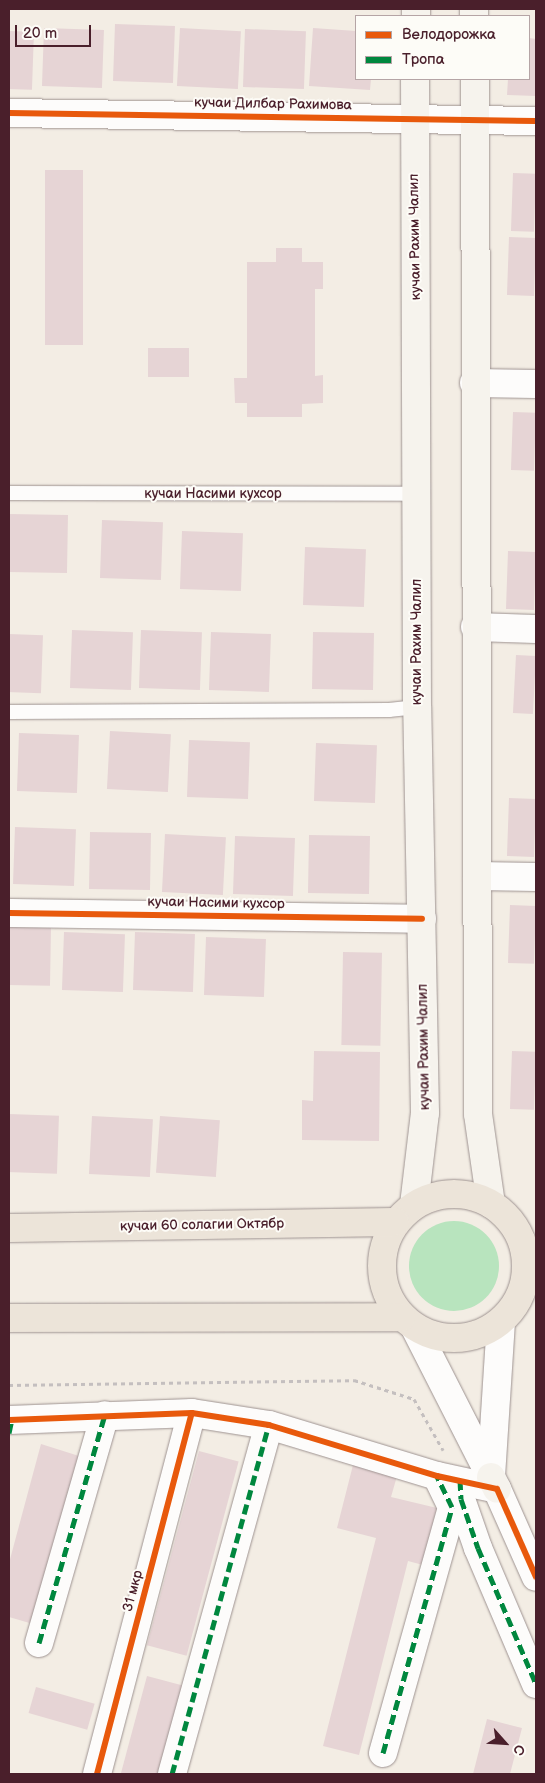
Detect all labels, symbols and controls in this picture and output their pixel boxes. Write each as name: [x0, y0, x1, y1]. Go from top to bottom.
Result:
scale bar: [18, 15, 94, 47]
legend: [355, 15, 530, 80]
text: 20 m: [23, 24, 57, 43]
text: Велодорожка: [402, 25, 496, 44]
text: Тропа: [402, 50, 445, 69]
street label: кучаи Дилбар Рахимова: [194, 94, 352, 114]
street label: кучаи Рахим Чалил: [405, 174, 425, 300]
street label: кучаи Насими кухсор: [144, 486, 282, 502]
street label: кучаи Рахим Чалил: [409, 579, 425, 705]
street label: кучаи Насими кухсор: [147, 893, 285, 913]
street label: кучаи Рахим Чалил: [414, 984, 434, 1110]
street label: кучаи 60 солагии Октябр: [120, 1215, 284, 1235]
street label: 31 мкр: [119, 1568, 147, 1614]
north arrow: [480, 1718, 530, 1768]
text: С: [509, 1742, 529, 1758]

